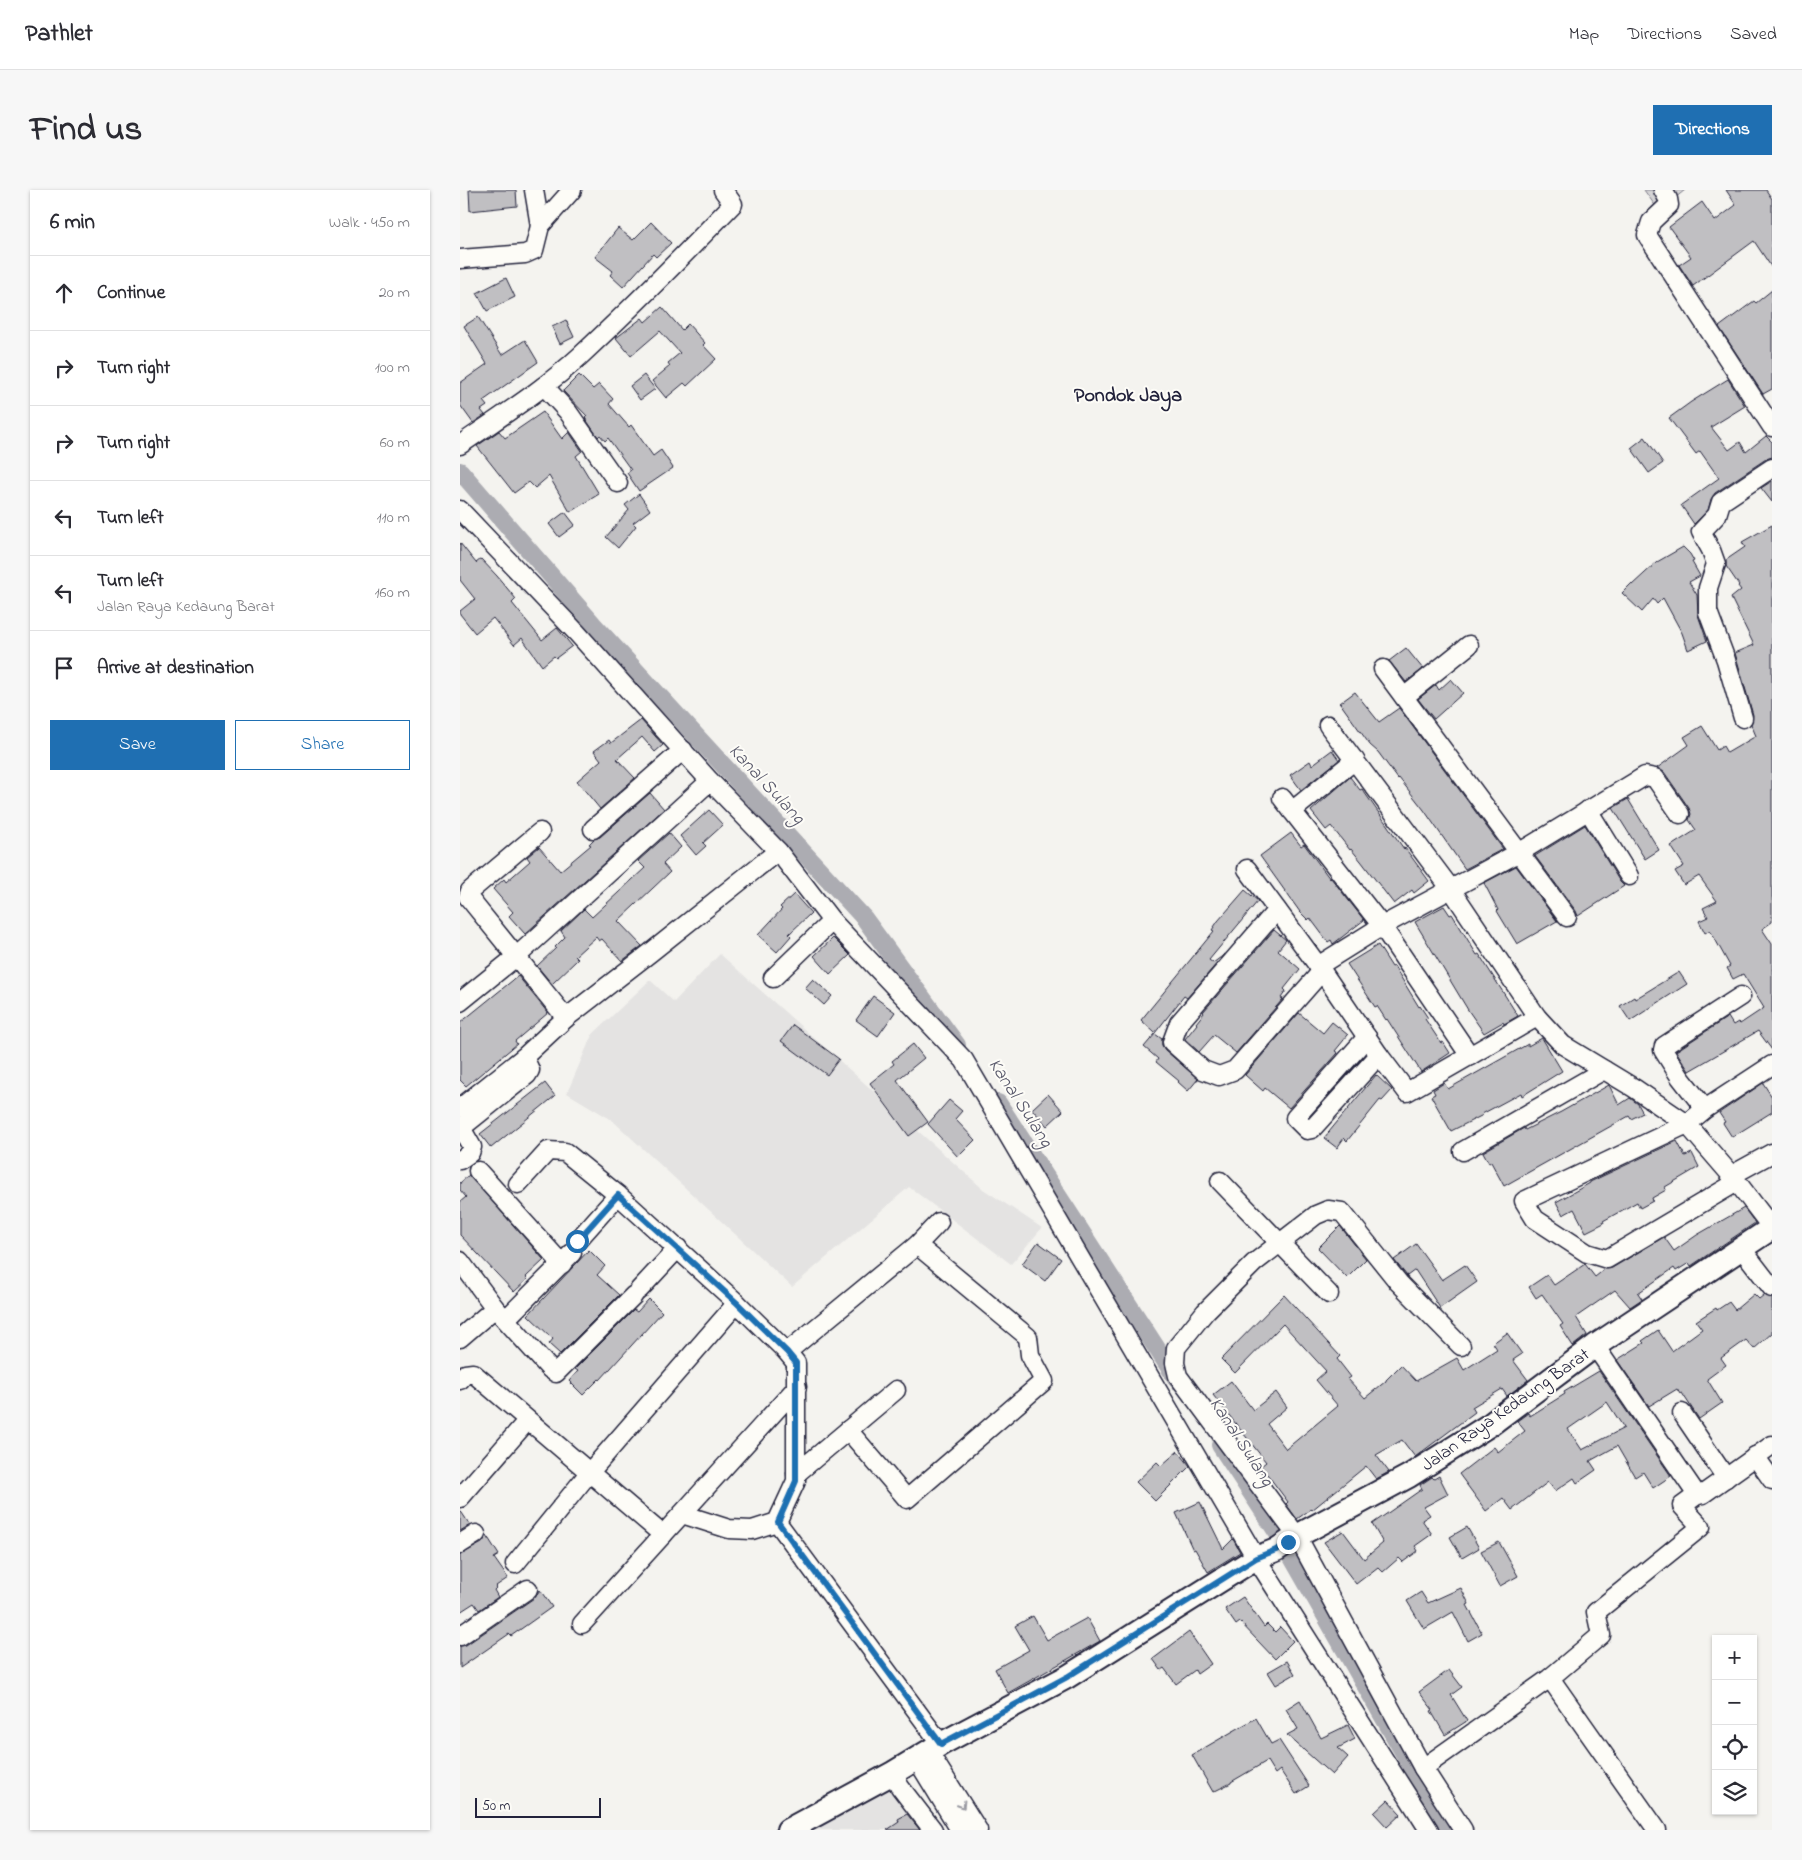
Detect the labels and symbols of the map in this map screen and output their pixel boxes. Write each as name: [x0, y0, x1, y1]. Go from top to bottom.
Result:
district label: Pondok Jaya: [1074, 382, 1182, 412]
water label: Kanal Sulang: [721, 738, 811, 832]
water label: Kanal Sulang: [980, 1053, 1059, 1154]
route start: [566, 1230, 589, 1253]
street label: Jalan Raya Kedaung Barat: [1417, 1343, 1596, 1479]
water label: Kanal Sulang: [1201, 1392, 1280, 1493]
route end: [1277, 1531, 1300, 1554]
scale bar: [475, 1795, 601, 1818]
one-way arrow: [956, 1800, 966, 1809]

